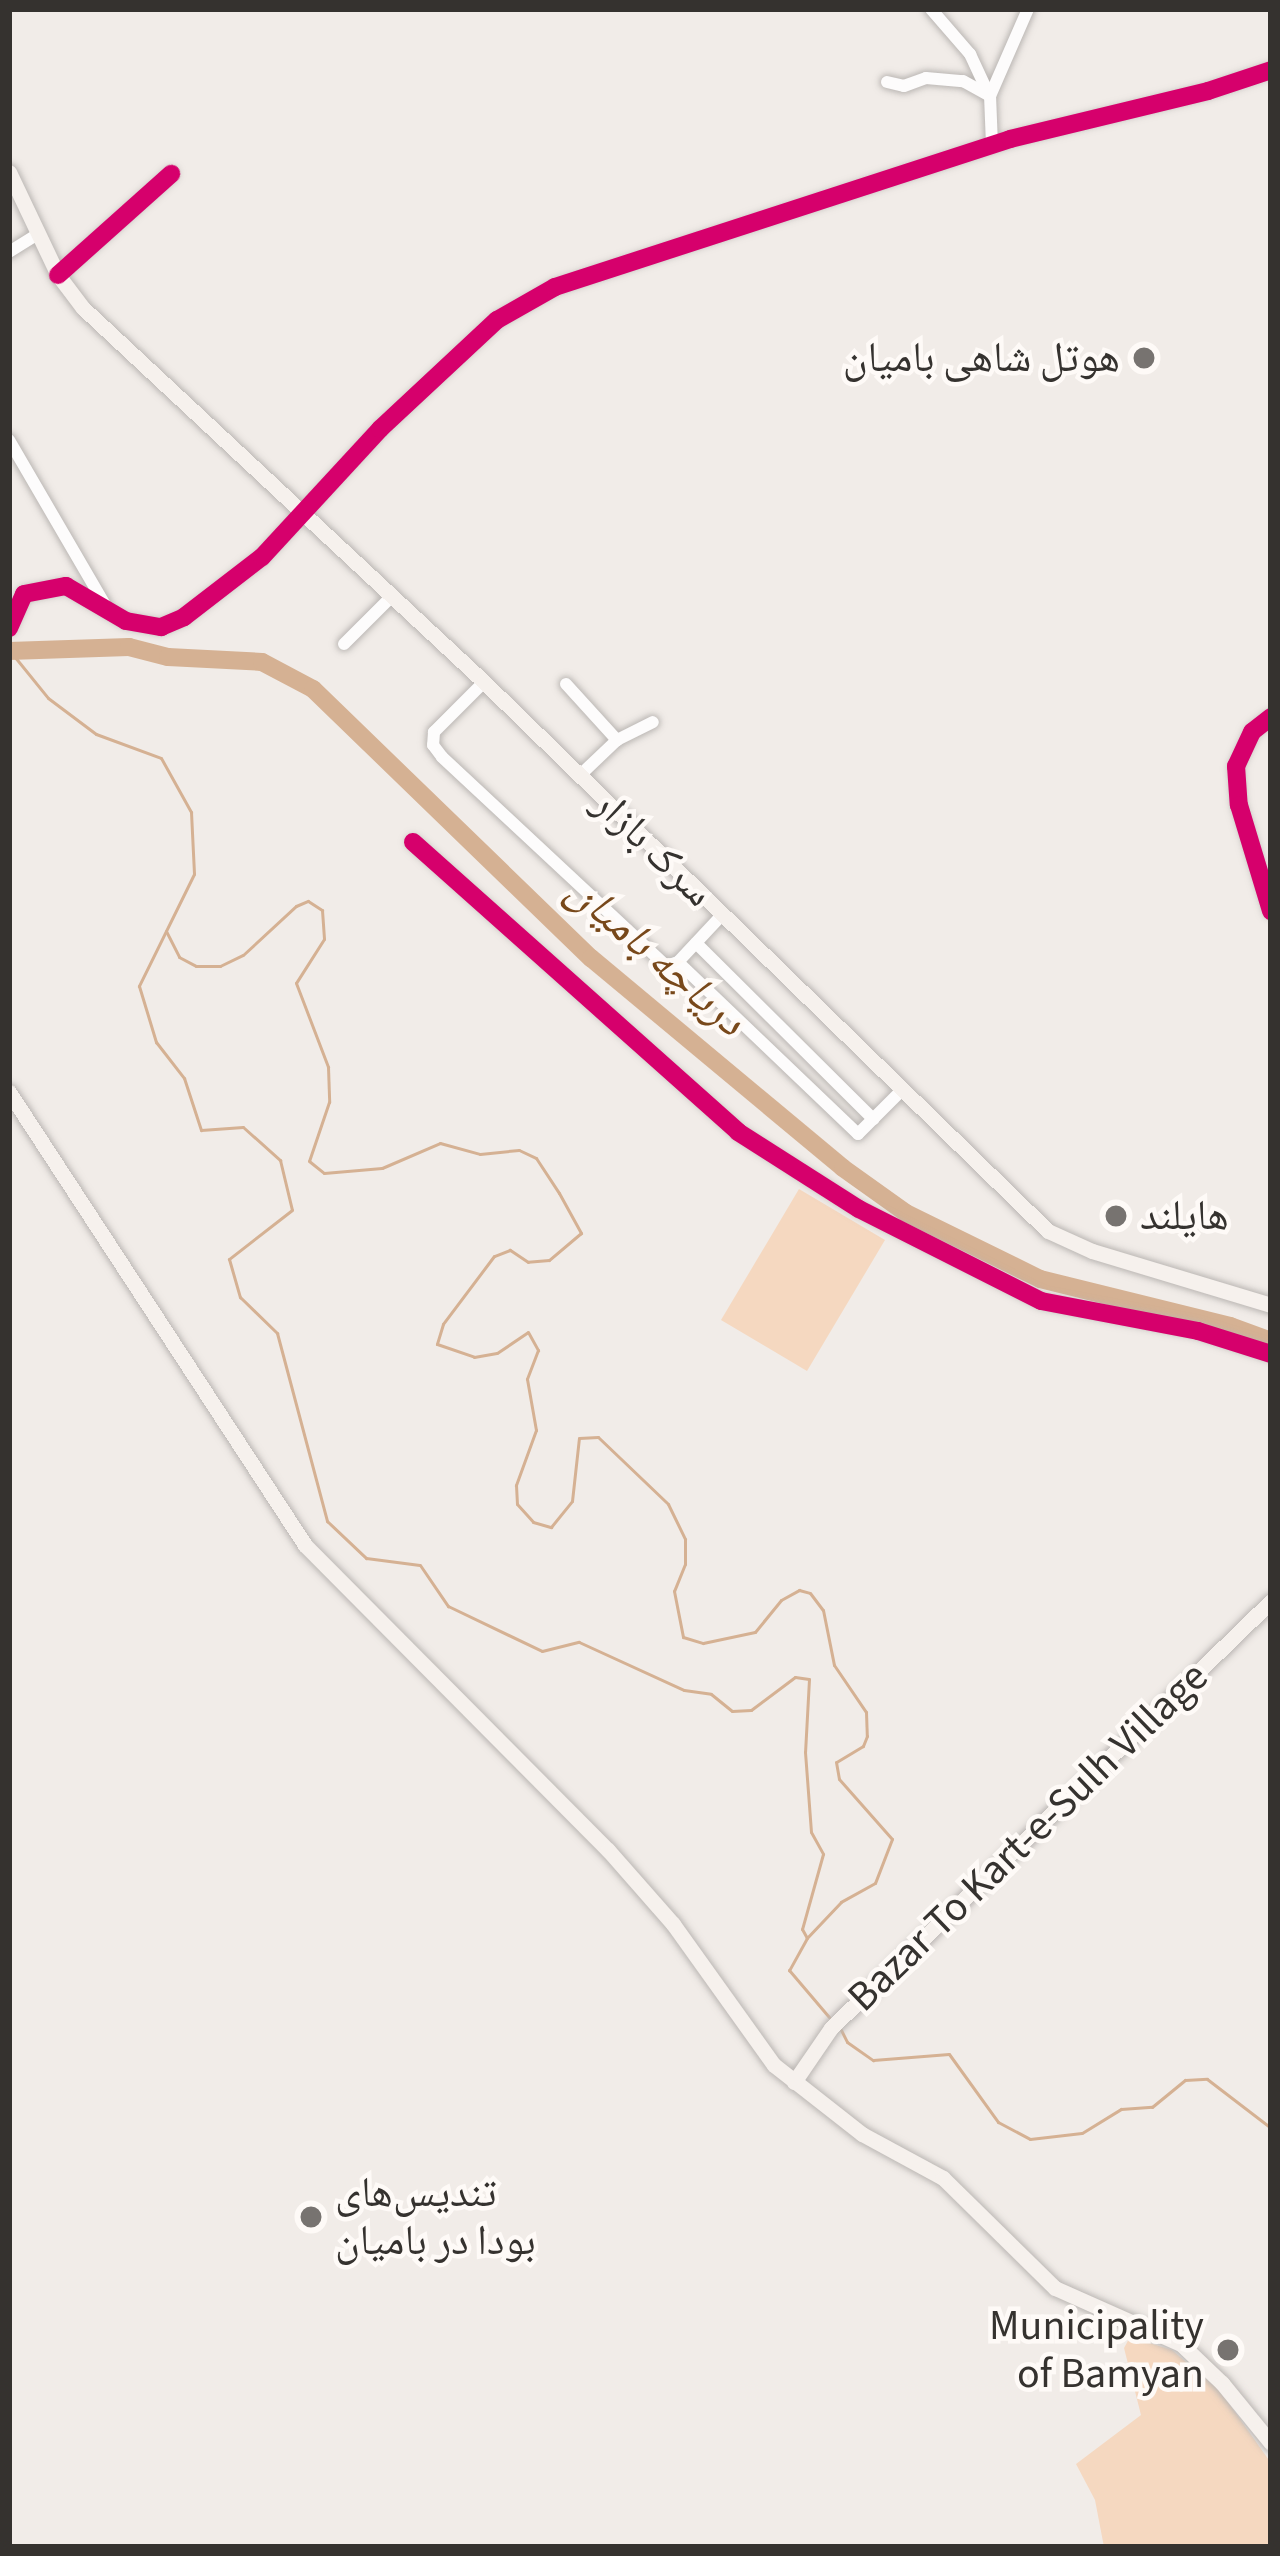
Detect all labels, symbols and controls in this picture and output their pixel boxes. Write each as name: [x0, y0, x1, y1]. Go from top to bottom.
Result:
place label: هوتل شاهی بامیان: [843, 333, 1120, 383]
marker: هوتل شاهی بامیان: [1131, 345, 1157, 371]
street label: سرک بازار: [582, 778, 724, 918]
water label: دریاچه بامیان: [556, 864, 756, 1048]
place label: هایلند: [1140, 1191, 1229, 1241]
marker: هایلند: [1103, 1203, 1129, 1229]
street label: Bazar To Kart-e-Sulh Village: [838, 1652, 1218, 2022]
place label: تندیس‌های بودا در بامیان: [335, 2168, 536, 2266]
marker: تندیس‌های بودا در بامیان: [298, 2204, 324, 2230]
place label: Municipality of Bamyan: [989, 2301, 1204, 2400]
marker: Municipality of Bamyan: [1215, 2337, 1241, 2363]

